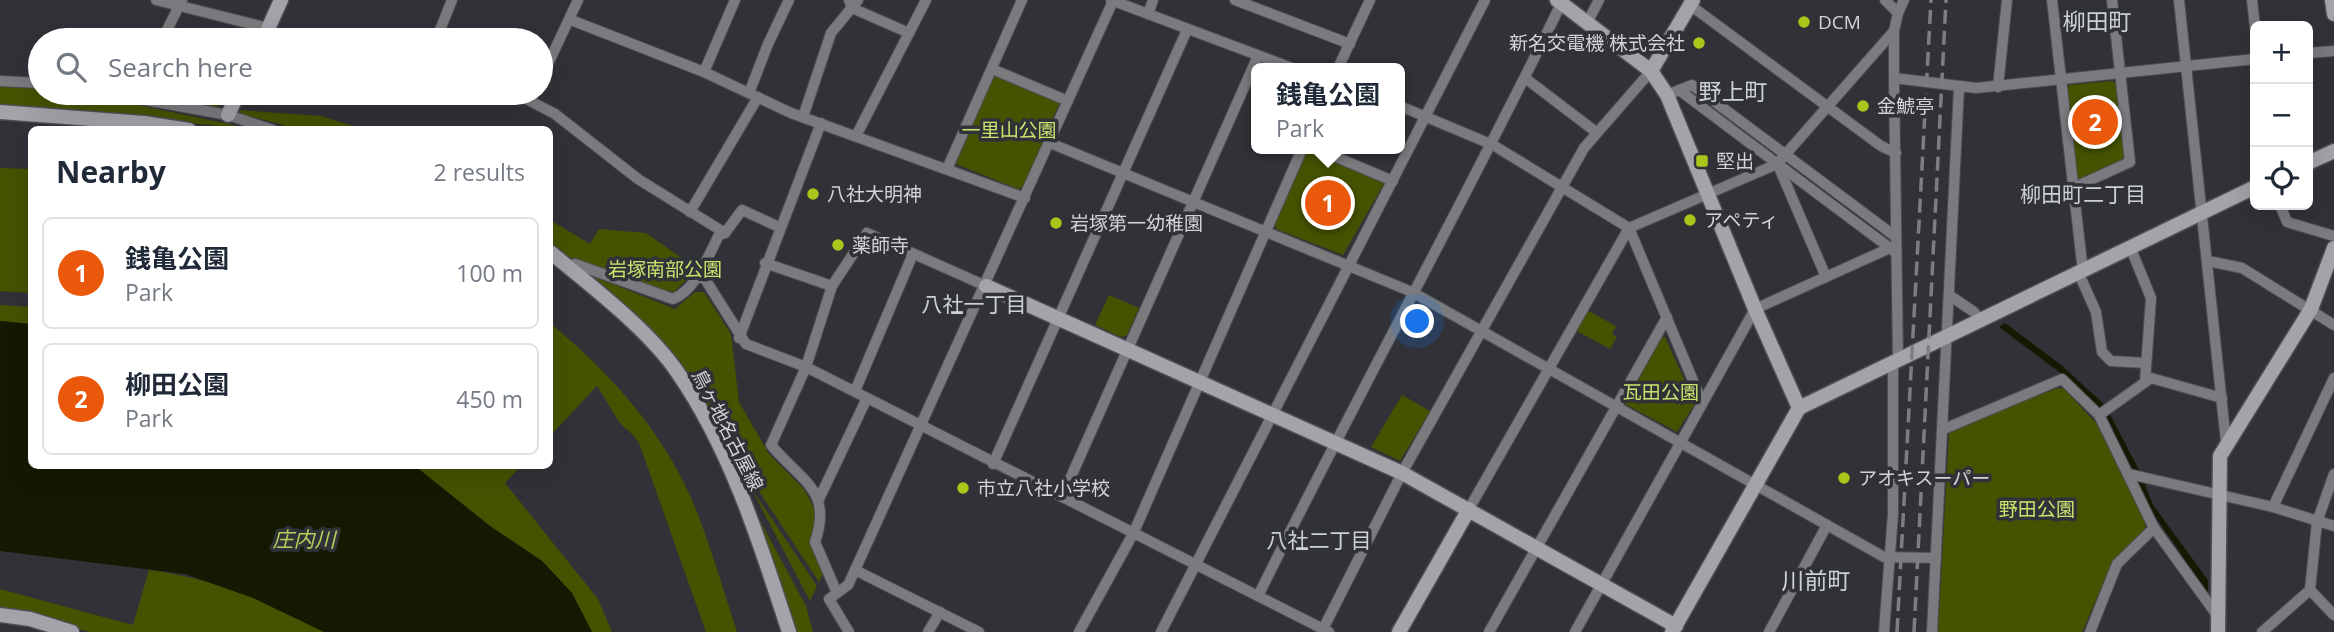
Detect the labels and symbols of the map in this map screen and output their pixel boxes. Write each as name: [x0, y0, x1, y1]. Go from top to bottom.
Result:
district label: 柳田町: [2063, 5, 2132, 37]
place label: DCM: [1818, 9, 1861, 35]
marker: DCM: [1796, 14, 1812, 30]
place label: 新名交電機 株式会社: [1509, 30, 1685, 56]
marker: 新名交電機 株式会社: [1691, 35, 1707, 51]
district label: 野上町: [1699, 75, 1768, 107]
place label: 金鯱亭: [1877, 93, 1934, 119]
pin: 2: [2072, 96, 2118, 148]
marker: 金鯱亭: [1855, 98, 1871, 114]
park label: 一里山公園: [961, 117, 1057, 143]
place label: 堅出: [1716, 148, 1754, 174]
marker: 堅出: [1694, 153, 1710, 169]
pin: 1: [1305, 177, 1351, 229]
district label: 柳田町二丁目: [2020, 180, 2146, 208]
place label: 八社大明神: [827, 181, 922, 207]
marker: 八社大明神: [805, 186, 821, 202]
place label: アペティ: [1704, 207, 1778, 233]
place label: 岩塚第一幼稚園: [1070, 210, 1203, 236]
marker: アペティ: [1682, 212, 1698, 228]
marker: 岩塚第一幼稚園: [1048, 215, 1064, 231]
place label: 薬師寺: [852, 232, 909, 258]
marker: 薬師寺: [830, 237, 846, 253]
park label: 岩塚南部公園: [608, 256, 722, 282]
district label: 八社一丁目: [922, 290, 1027, 318]
your location: [1400, 304, 1434, 338]
street label: 鳥ヶ地名古屋線: [686, 365, 770, 495]
park label: 瓦田公園: [1623, 379, 1699, 405]
place label: アオキスーパー: [1858, 465, 1990, 491]
marker: アオキスーパー: [1836, 470, 1852, 486]
place label: 市立八社小学校: [977, 475, 1110, 501]
marker: 市立八社小学校: [955, 480, 971, 496]
park label: 野田公園: [1999, 496, 2075, 522]
water label: 庄内川: [273, 525, 337, 553]
district label: 八社二丁目: [1267, 526, 1372, 554]
district label: 川前町: [1782, 564, 1851, 596]

